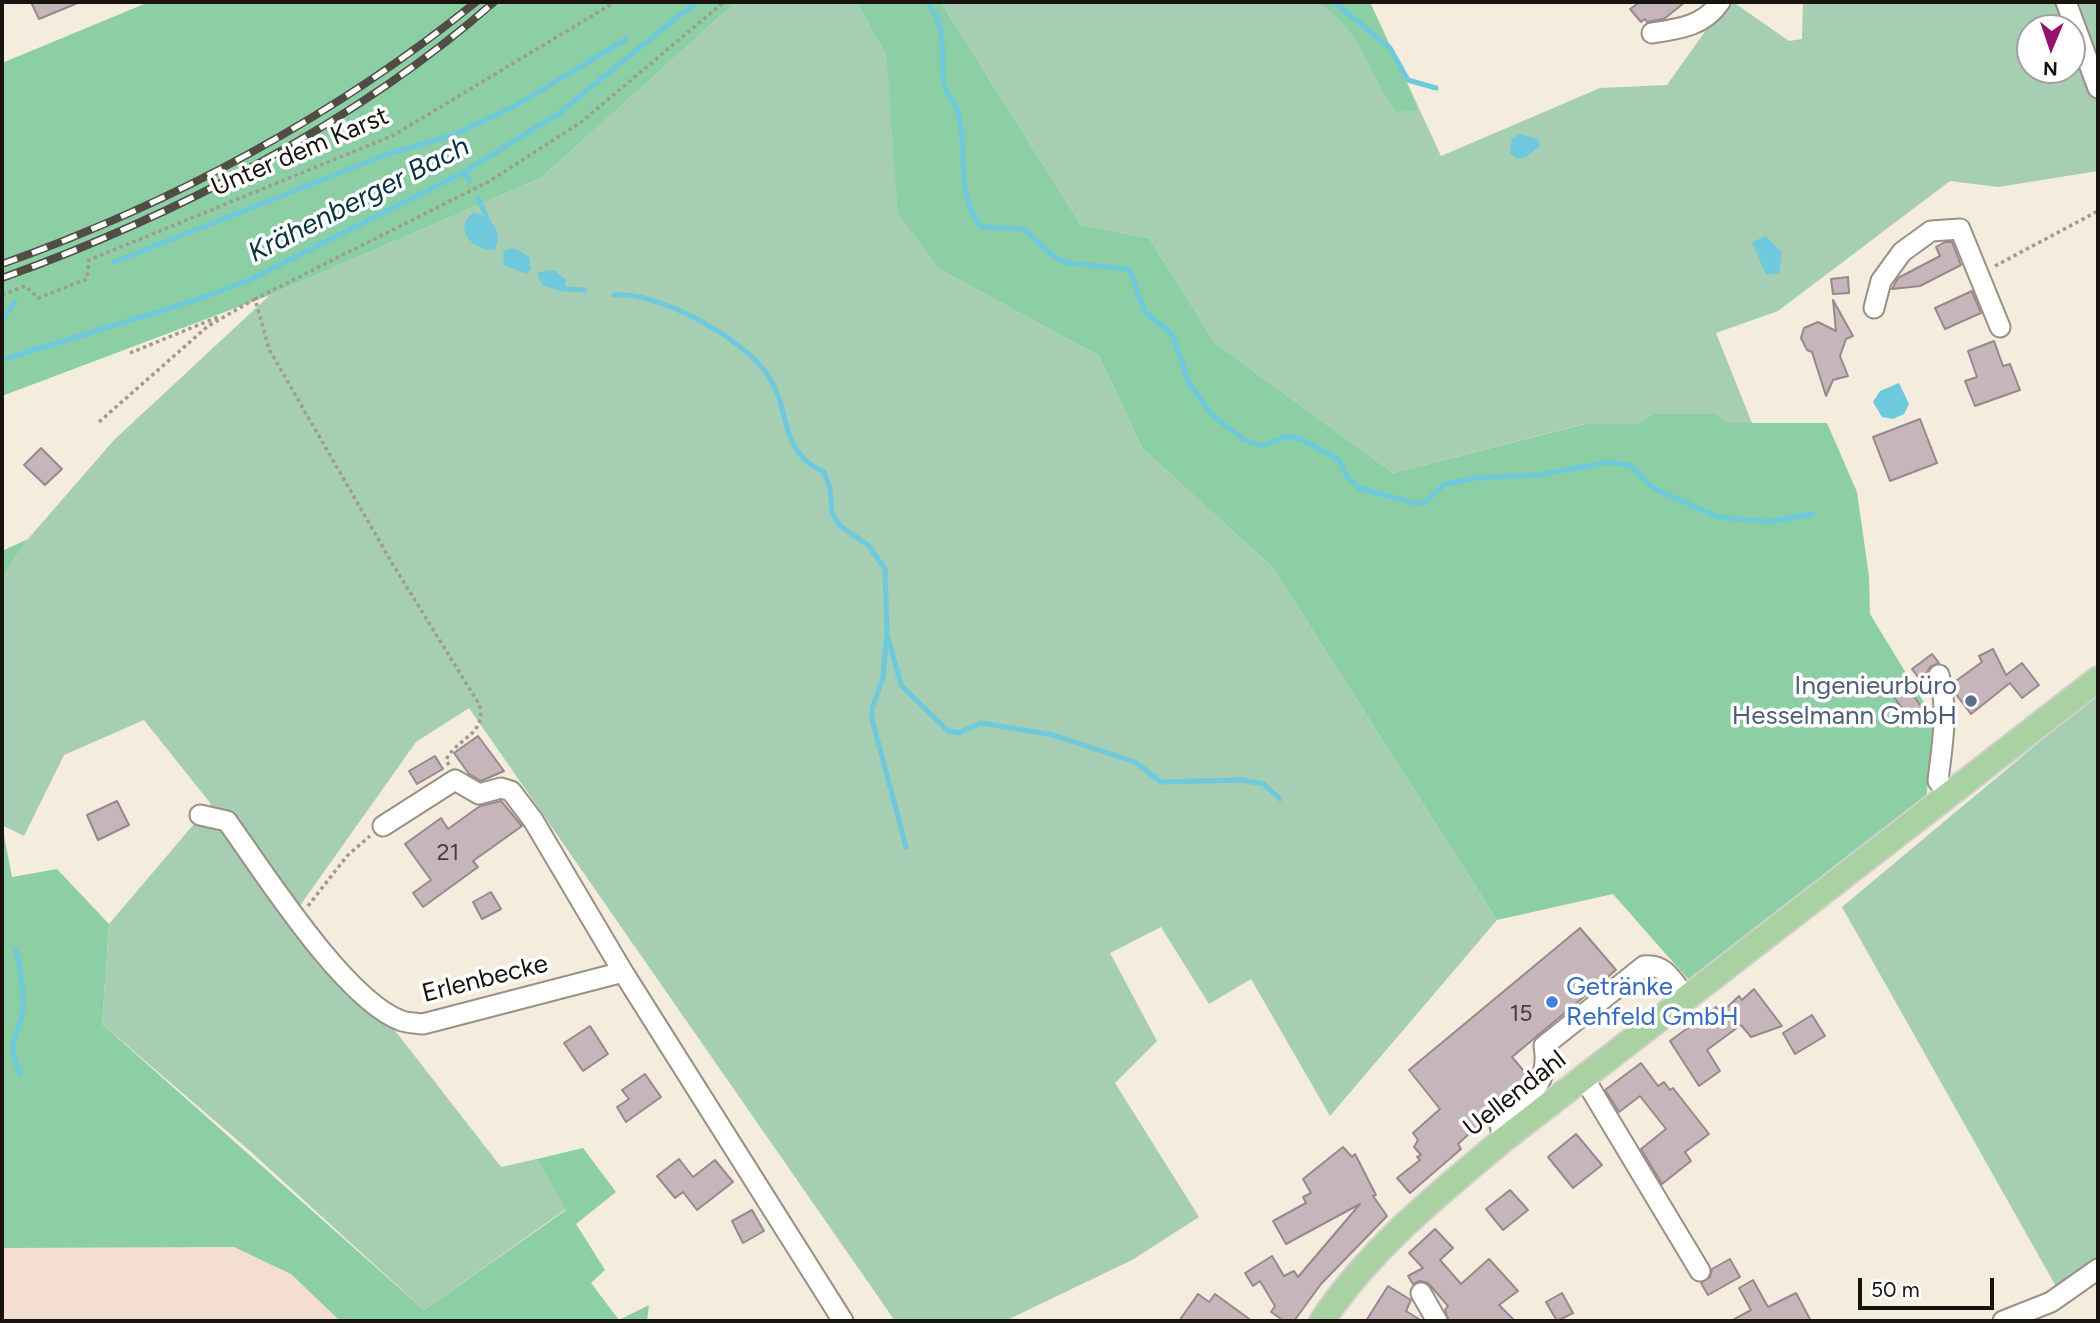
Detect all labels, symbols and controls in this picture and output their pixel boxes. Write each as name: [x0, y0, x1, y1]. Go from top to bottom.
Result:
north arrow: [2016, 14, 2086, 84]
text: N: [2043, 57, 2058, 80]
street label: Unter dem Karst: [207, 101, 393, 203]
water label: Krähenberger Bach: [243, 130, 475, 270]
place label: Ingenieurbüro Hesselmann GmbH: [1732, 670, 1957, 732]
marker: Ingenieurbüro Hesselmann GmbH: [1963, 693, 1979, 709]
house number: 21: [437, 839, 459, 867]
street label: Erlenbecke: [419, 948, 551, 1010]
place label: Getränke Rehfeld GmbH: [1566, 971, 1739, 1032]
marker: Getränke Rehfeld GmbH: [1544, 994, 1560, 1010]
house number: 15: [1510, 1000, 1532, 1028]
street label: Uellendahl: [1458, 1044, 1572, 1144]
scale bar: [1862, 1264, 1998, 1308]
text: 50 m: [1871, 1277, 1920, 1302]

